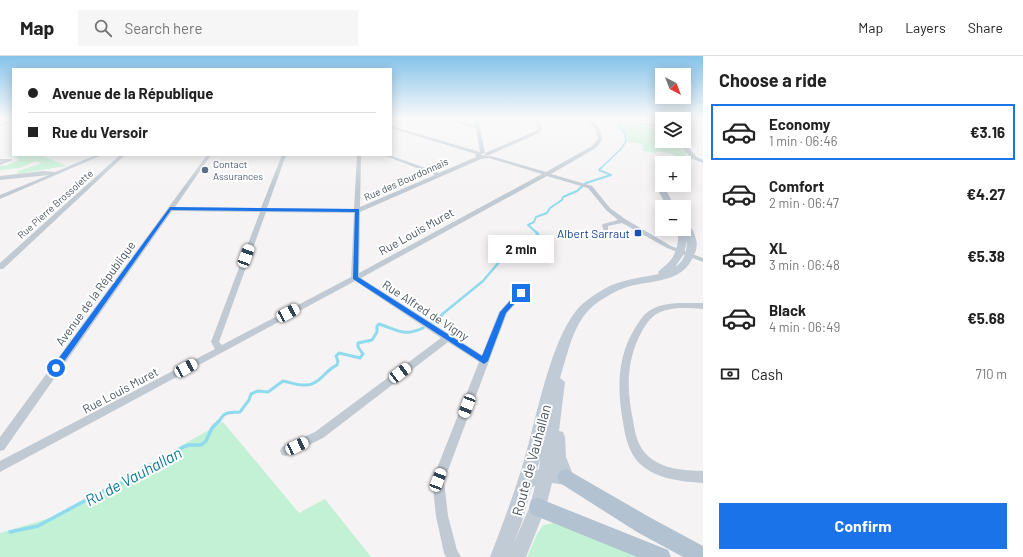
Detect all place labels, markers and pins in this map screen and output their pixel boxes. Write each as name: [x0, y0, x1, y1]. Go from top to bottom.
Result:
place label: Contact Assurances: [213, 158, 263, 182]
marker: Contact Assurances: [200, 165, 210, 175]
place label: Albert Sarraut: [557, 226, 630, 240]
marker: Albert Sarraut: [633, 228, 643, 238]

